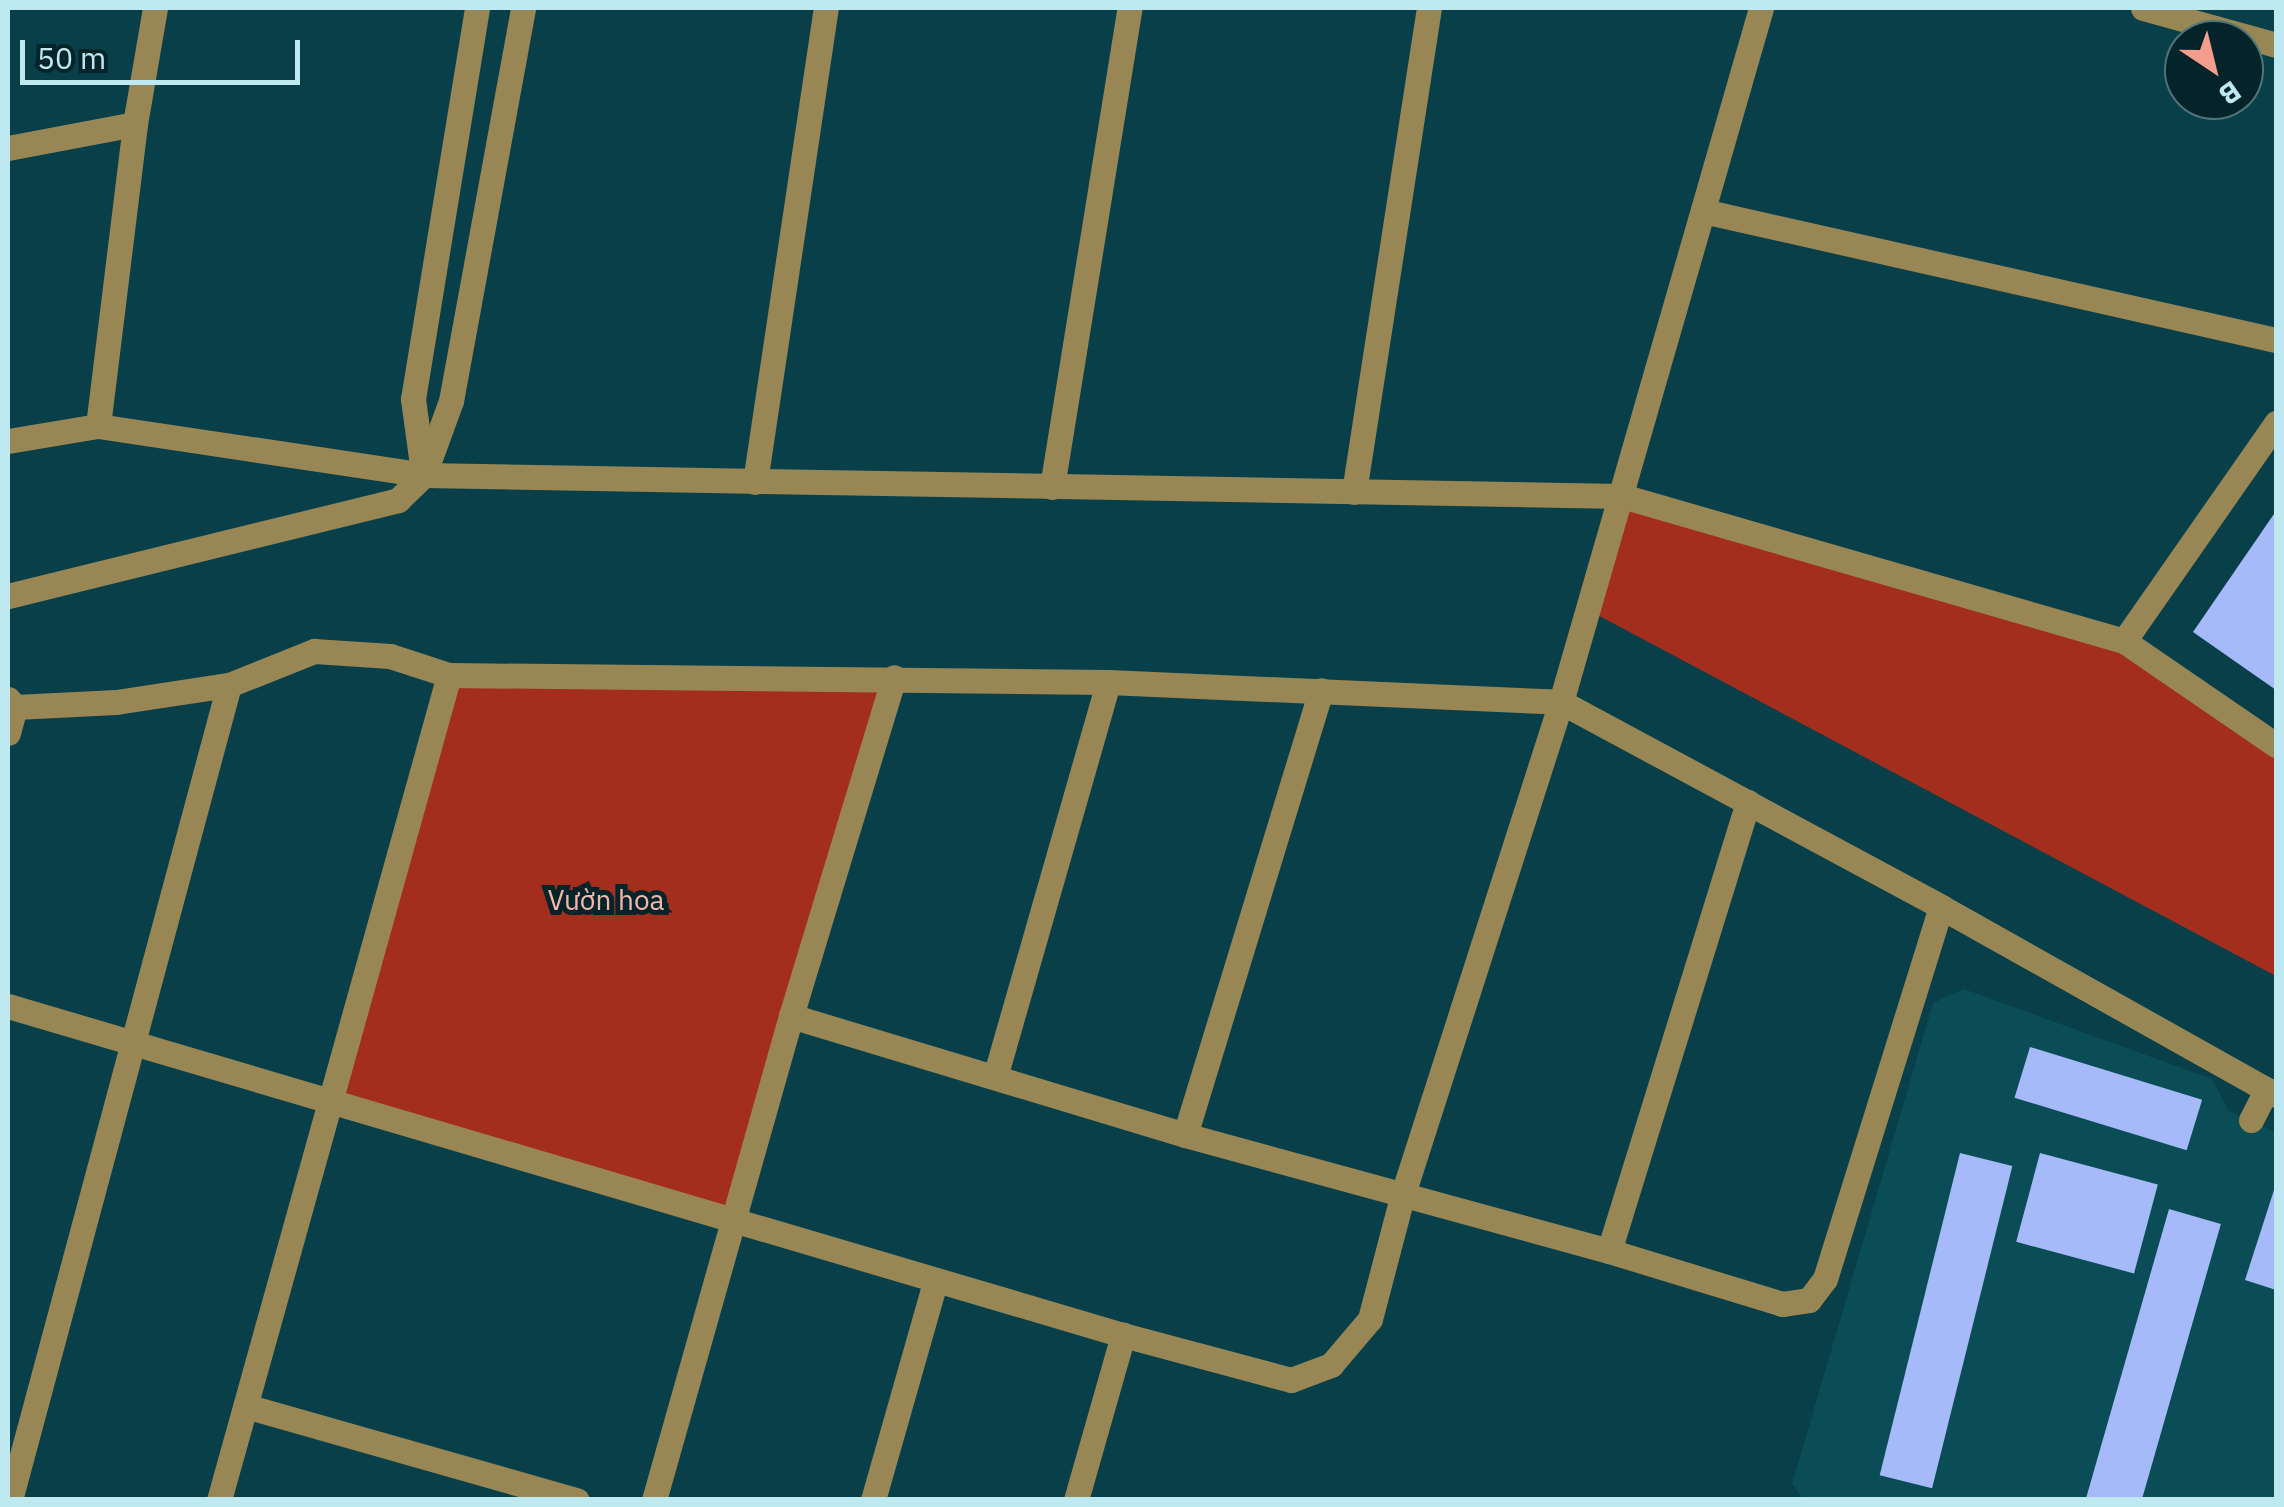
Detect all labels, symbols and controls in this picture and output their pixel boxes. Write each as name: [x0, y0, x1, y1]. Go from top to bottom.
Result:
scale bar: [25, 20, 305, 82]
north arrow: [2164, 20, 2264, 120]
text: 50 m: [37, 38, 106, 77]
text: B: [2212, 73, 2249, 114]
park label: Vườn hoa: [547, 883, 665, 917]

